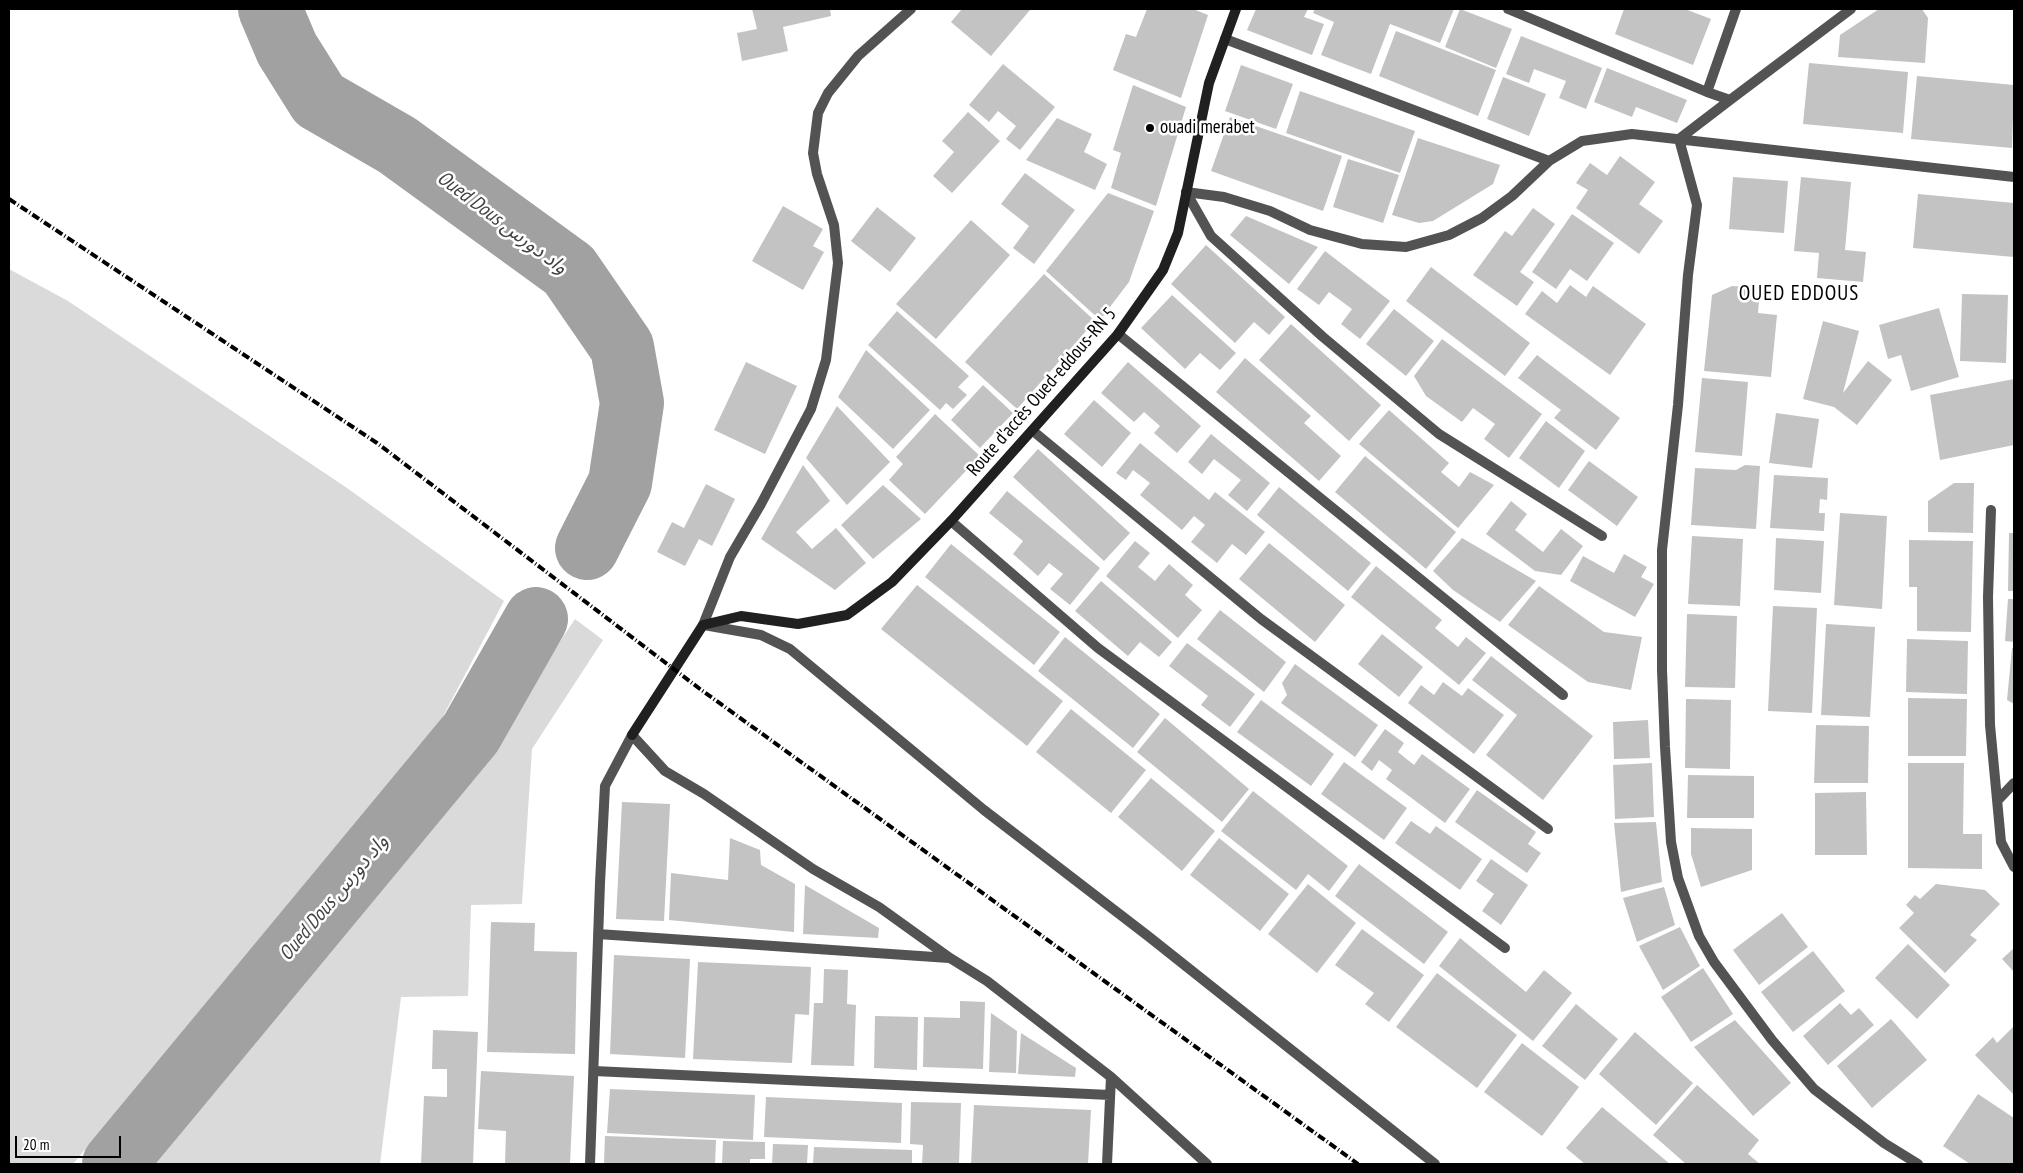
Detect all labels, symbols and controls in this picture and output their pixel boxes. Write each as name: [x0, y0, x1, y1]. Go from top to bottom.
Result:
place label: ouadi merabet: [1160, 117, 1255, 139]
marker: ouadi merabet: [1144, 122, 1156, 134]
water label: Oued Dous واد دورس: [432, 166, 572, 280]
district label: OUED EDDOUS: [1737, 281, 1861, 307]
street label: Route d'accès Oued-eddous-RN 5: [962, 303, 1122, 481]
water label: Oued Dous واد دورس: [275, 830, 393, 966]
scale bar: [18, 1126, 124, 1158]
text: 20 m: [23, 1135, 49, 1154]

